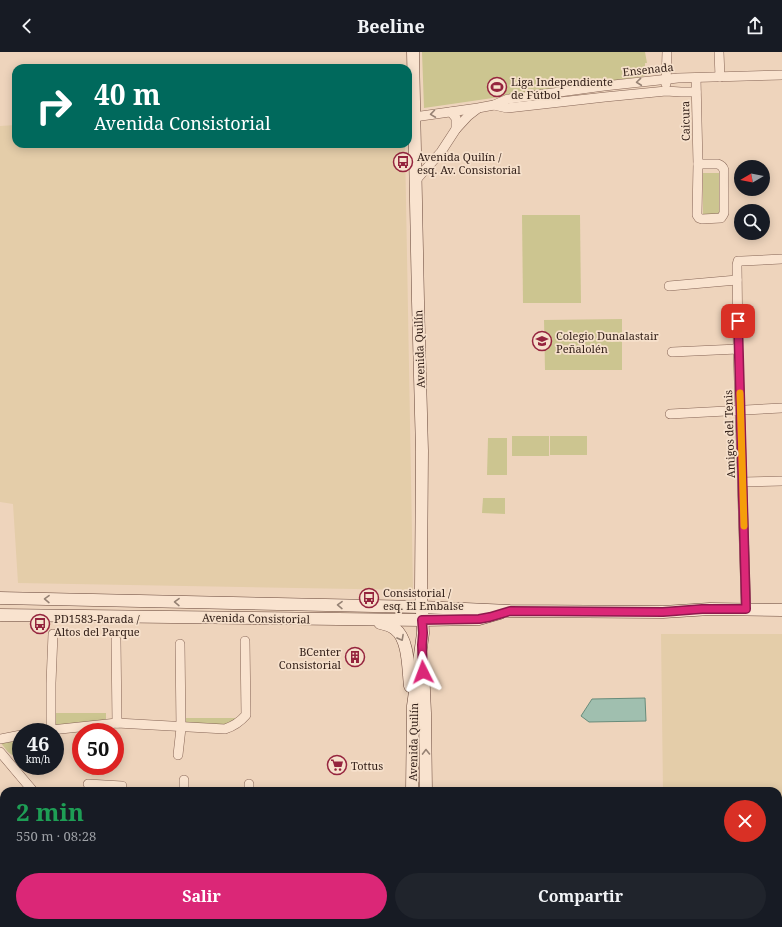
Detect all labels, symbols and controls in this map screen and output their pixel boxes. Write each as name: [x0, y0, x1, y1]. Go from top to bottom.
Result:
text: Beeline: [357, 14, 425, 38]
icon: back: [16, 15, 38, 37]
icon: share: [744, 15, 766, 37]
street label: Ensenada: [622, 59, 674, 79]
place label: Liga Independiente de Fútbol: [511, 74, 613, 102]
text: 40 m: [94, 75, 161, 113]
sports icon: Liga Independiente de Fútbol: [486, 76, 508, 98]
one-way arrow: [636, 77, 642, 86]
icon: right: [28, 80, 80, 132]
street label: Caicura: [677, 101, 693, 141]
one-way arrow: [429, 110, 436, 118]
text: Avenida Consistorial: [94, 111, 271, 135]
place label: Avenida Quilín / esq. Av. Consistorial: [417, 149, 521, 177]
bus stop icon: Avenida Quilín / esq. Av. Consistorial: [392, 151, 414, 173]
north arrow: [734, 160, 770, 196]
map controls: [734, 160, 770, 240]
button: search: [734, 204, 770, 240]
pin: [721, 304, 755, 338]
street label: Avenida Quilín: [410, 310, 428, 388]
icon: arrive: [727, 310, 749, 332]
place label: Colegio Dunalastair Peñalolén: [556, 328, 659, 356]
school or university icon: Colegio Dunalastair Peñalolén: [531, 330, 553, 352]
street label: Amigos del Tenis: [720, 390, 738, 478]
place label: Consistorial / esq. El Embalse: [383, 585, 464, 613]
bus stop icon: Consistorial / esq. El Embalse: [358, 587, 380, 609]
one-way arrow: [44, 595, 50, 603]
one-way arrow: [174, 598, 180, 606]
one-way arrow: [337, 601, 343, 609]
street label: Avenida Consistorial: [202, 610, 311, 626]
place label: PD1583-Parada / Altos del Parque: [54, 611, 140, 639]
bus stop icon: PD1583-Parada / Altos del Parque: [29, 613, 51, 635]
one-way arrow: [397, 634, 404, 641]
place label: BCenter Consistorial: [279, 644, 342, 672]
building icon: BCenter Consistorial: [344, 646, 366, 668]
position arrow: [402, 651, 444, 693]
street label: Avenida Quilín: [405, 703, 421, 781]
speed limit sign: 50: [72, 723, 124, 775]
text: 46: [27, 730, 49, 757]
one-way arrow: [421, 749, 430, 755]
text: km/h: [26, 752, 50, 766]
supermarket icon: Tottus: [326, 754, 348, 776]
place label: Tottus: [351, 758, 383, 773]
text: 2 min: [16, 795, 84, 828]
button: close: [724, 800, 766, 842]
text: 550 m · 08:28: [16, 827, 96, 845]
button: Salir: [16, 873, 387, 919]
button: Compartir: [395, 873, 766, 919]

